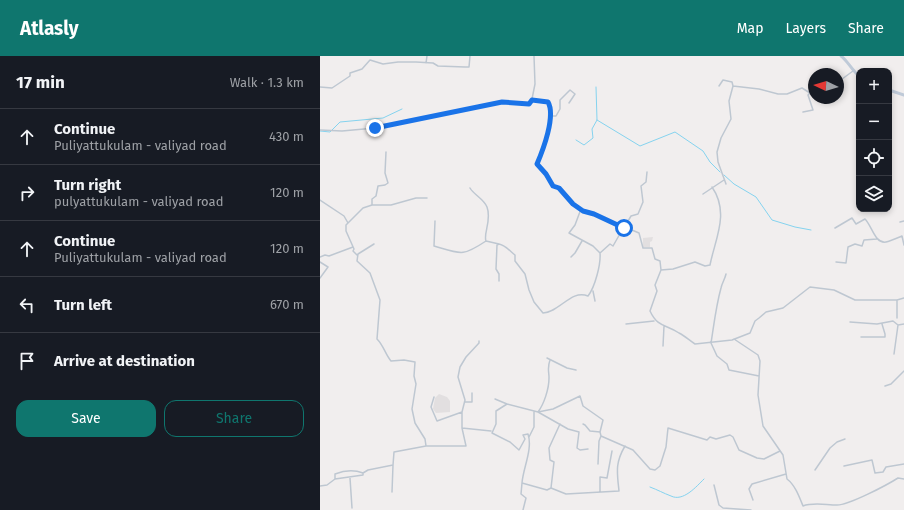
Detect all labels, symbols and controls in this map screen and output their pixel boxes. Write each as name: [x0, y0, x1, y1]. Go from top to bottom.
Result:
text: Atlasly: [20, 17, 79, 40]
text: Map: [737, 20, 763, 37]
text: Layers: [785, 20, 826, 37]
text: Share: [848, 20, 884, 37]
north arrow: [808, 68, 844, 104]
map controls: [856, 68, 892, 212]
button: +: [856, 68, 892, 104]
text: 17 min: [16, 72, 65, 93]
text: Walk · 1.3 km: [230, 75, 304, 90]
button: −: [856, 104, 892, 140]
route end: [366, 119, 384, 137]
text: Continue: [54, 120, 115, 138]
icon: ahead: [16, 126, 38, 148]
text: 430 m: [269, 129, 304, 144]
text: Puliyattukulam - valiyad road: [54, 138, 227, 153]
button: locate: [856, 140, 892, 176]
text: Turn right: [54, 176, 121, 194]
button: layers: [856, 176, 892, 212]
icon: right: [16, 182, 38, 204]
text: 120 m: [270, 185, 304, 200]
text: pulyattukulam - valiyad road: [54, 194, 223, 209]
route start: [615, 219, 633, 237]
text: Continue: [54, 232, 115, 250]
icon: ahead: [16, 238, 38, 260]
text: 120 m: [270, 241, 304, 256]
text: Puliyattukulam - valiyad road: [54, 250, 227, 265]
icon: left: [16, 294, 38, 316]
text: Turn left: [54, 296, 112, 314]
text: 670 m: [270, 297, 304, 312]
icon: arrive: [16, 350, 38, 372]
text: Arrive at destination: [54, 352, 195, 370]
button: Save: [16, 400, 156, 437]
button: Share: [164, 400, 304, 437]

